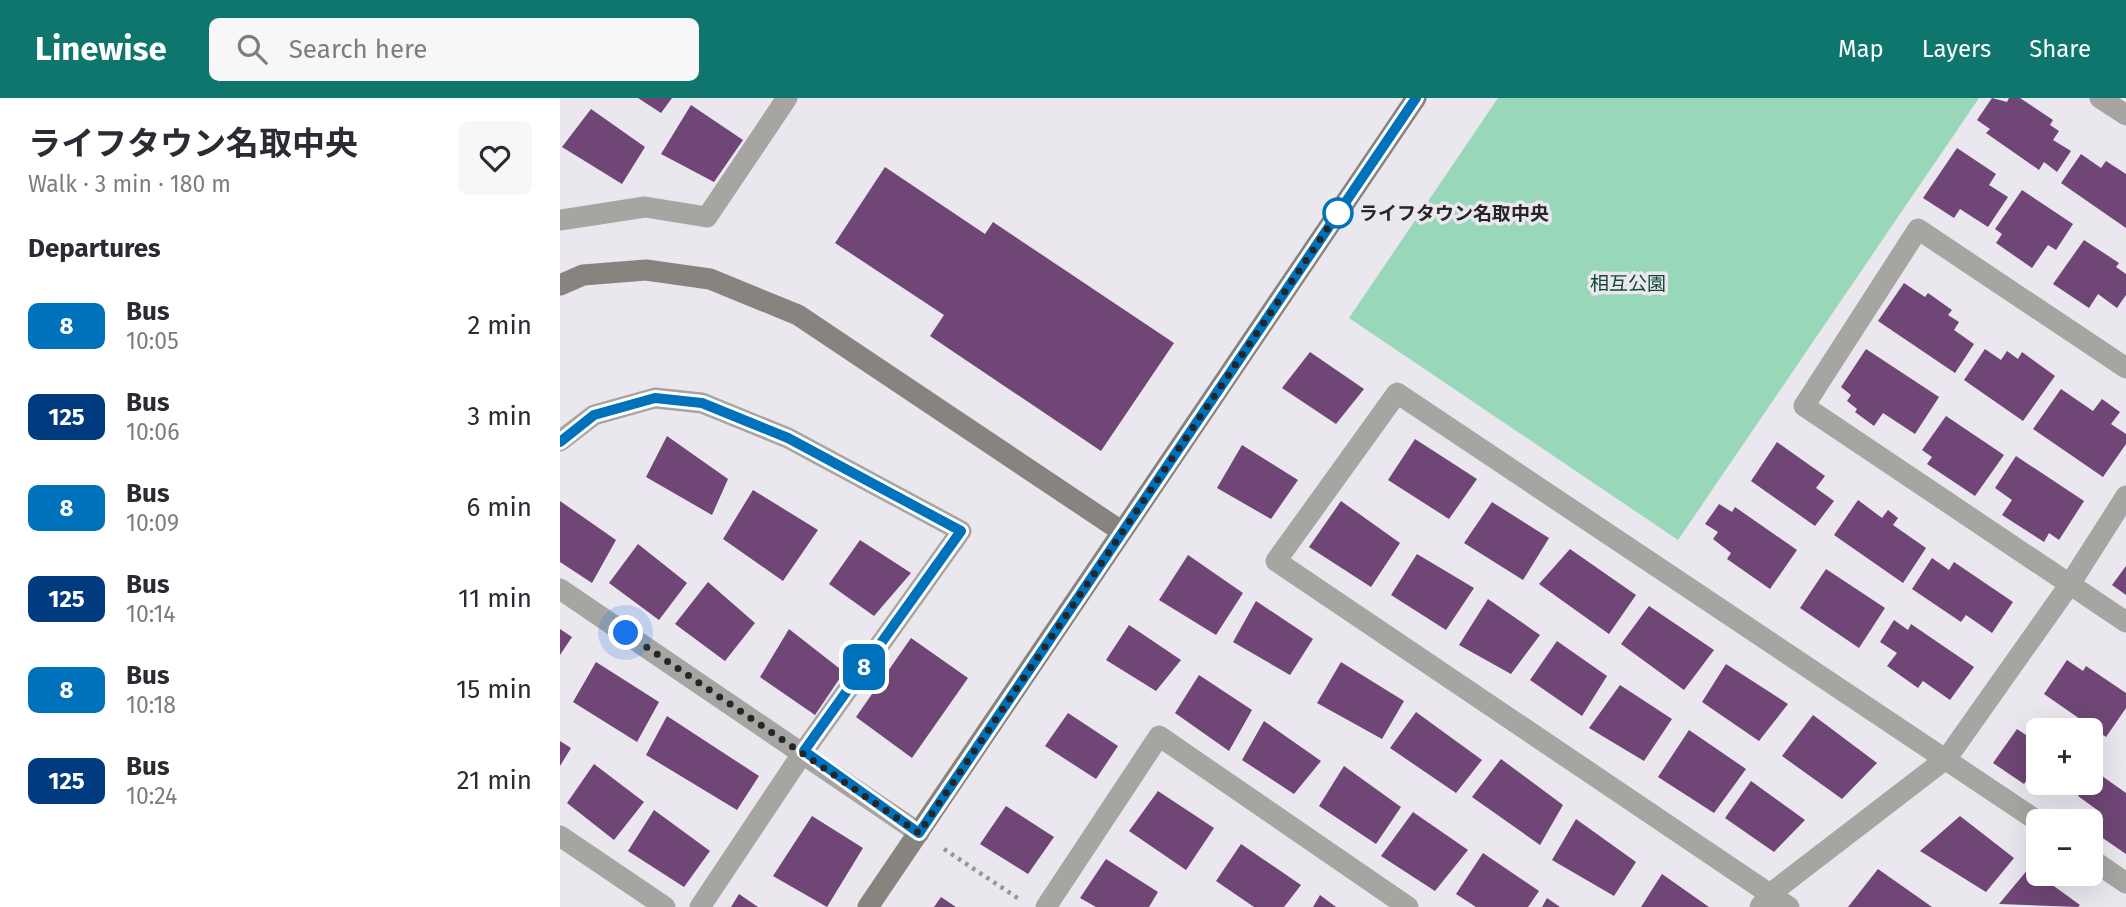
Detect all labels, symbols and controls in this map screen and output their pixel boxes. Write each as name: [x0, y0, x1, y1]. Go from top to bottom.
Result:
search box: [209, 18, 699, 81]
text: Linewise: [35, 29, 167, 69]
icon: search: [233, 30, 271, 68]
text: Search here: [289, 34, 428, 65]
text: Map: [1838, 35, 1884, 63]
text: Layers: [1922, 35, 1991, 63]
text: Share: [2029, 35, 2091, 63]
button: heart: [458, 121, 532, 195]
text: ライフタウン名取中央: [28, 124, 358, 164]
text: Walk · 3 min · 180 m: [28, 170, 231, 198]
marker: ライフタウン名取中央: [1323, 198, 1353, 228]
place label: ライフタウン名取中央: [1359, 202, 1549, 225]
text: Departures: [28, 233, 161, 264]
park label: 相互公園: [1590, 272, 1666, 295]
text: Bus: [126, 296, 169, 327]
text: 2 min: [467, 310, 532, 341]
text: 8: [60, 312, 73, 340]
text: 10:05: [126, 327, 179, 355]
text: Bus: [126, 387, 169, 418]
text: 3 min: [467, 401, 532, 432]
text: 125: [48, 403, 85, 431]
text: 10:06: [126, 418, 179, 446]
text: Bus: [126, 478, 169, 509]
text: 6 min: [466, 492, 532, 523]
text: 8: [60, 494, 73, 522]
text: 10:09: [126, 509, 179, 537]
text: Bus: [126, 569, 169, 600]
text: 11 min: [458, 583, 532, 614]
text: 125: [48, 585, 85, 613]
text: 10:14: [126, 600, 176, 628]
your location: [608, 615, 643, 650]
line badge: 8: [841, 644, 887, 690]
text: 8: [857, 653, 871, 681]
text: Bus: [126, 660, 169, 691]
text: 15 min: [456, 674, 532, 705]
text: 8: [60, 676, 73, 704]
text: 10:18: [126, 691, 176, 719]
map controls: [2026, 718, 2103, 886]
button: +: [2026, 718, 2103, 795]
text: Bus: [126, 751, 169, 782]
text: 21 min: [457, 765, 532, 796]
text: 125: [48, 767, 85, 795]
text: 10:24: [126, 782, 177, 810]
button: −: [2026, 809, 2103, 886]

